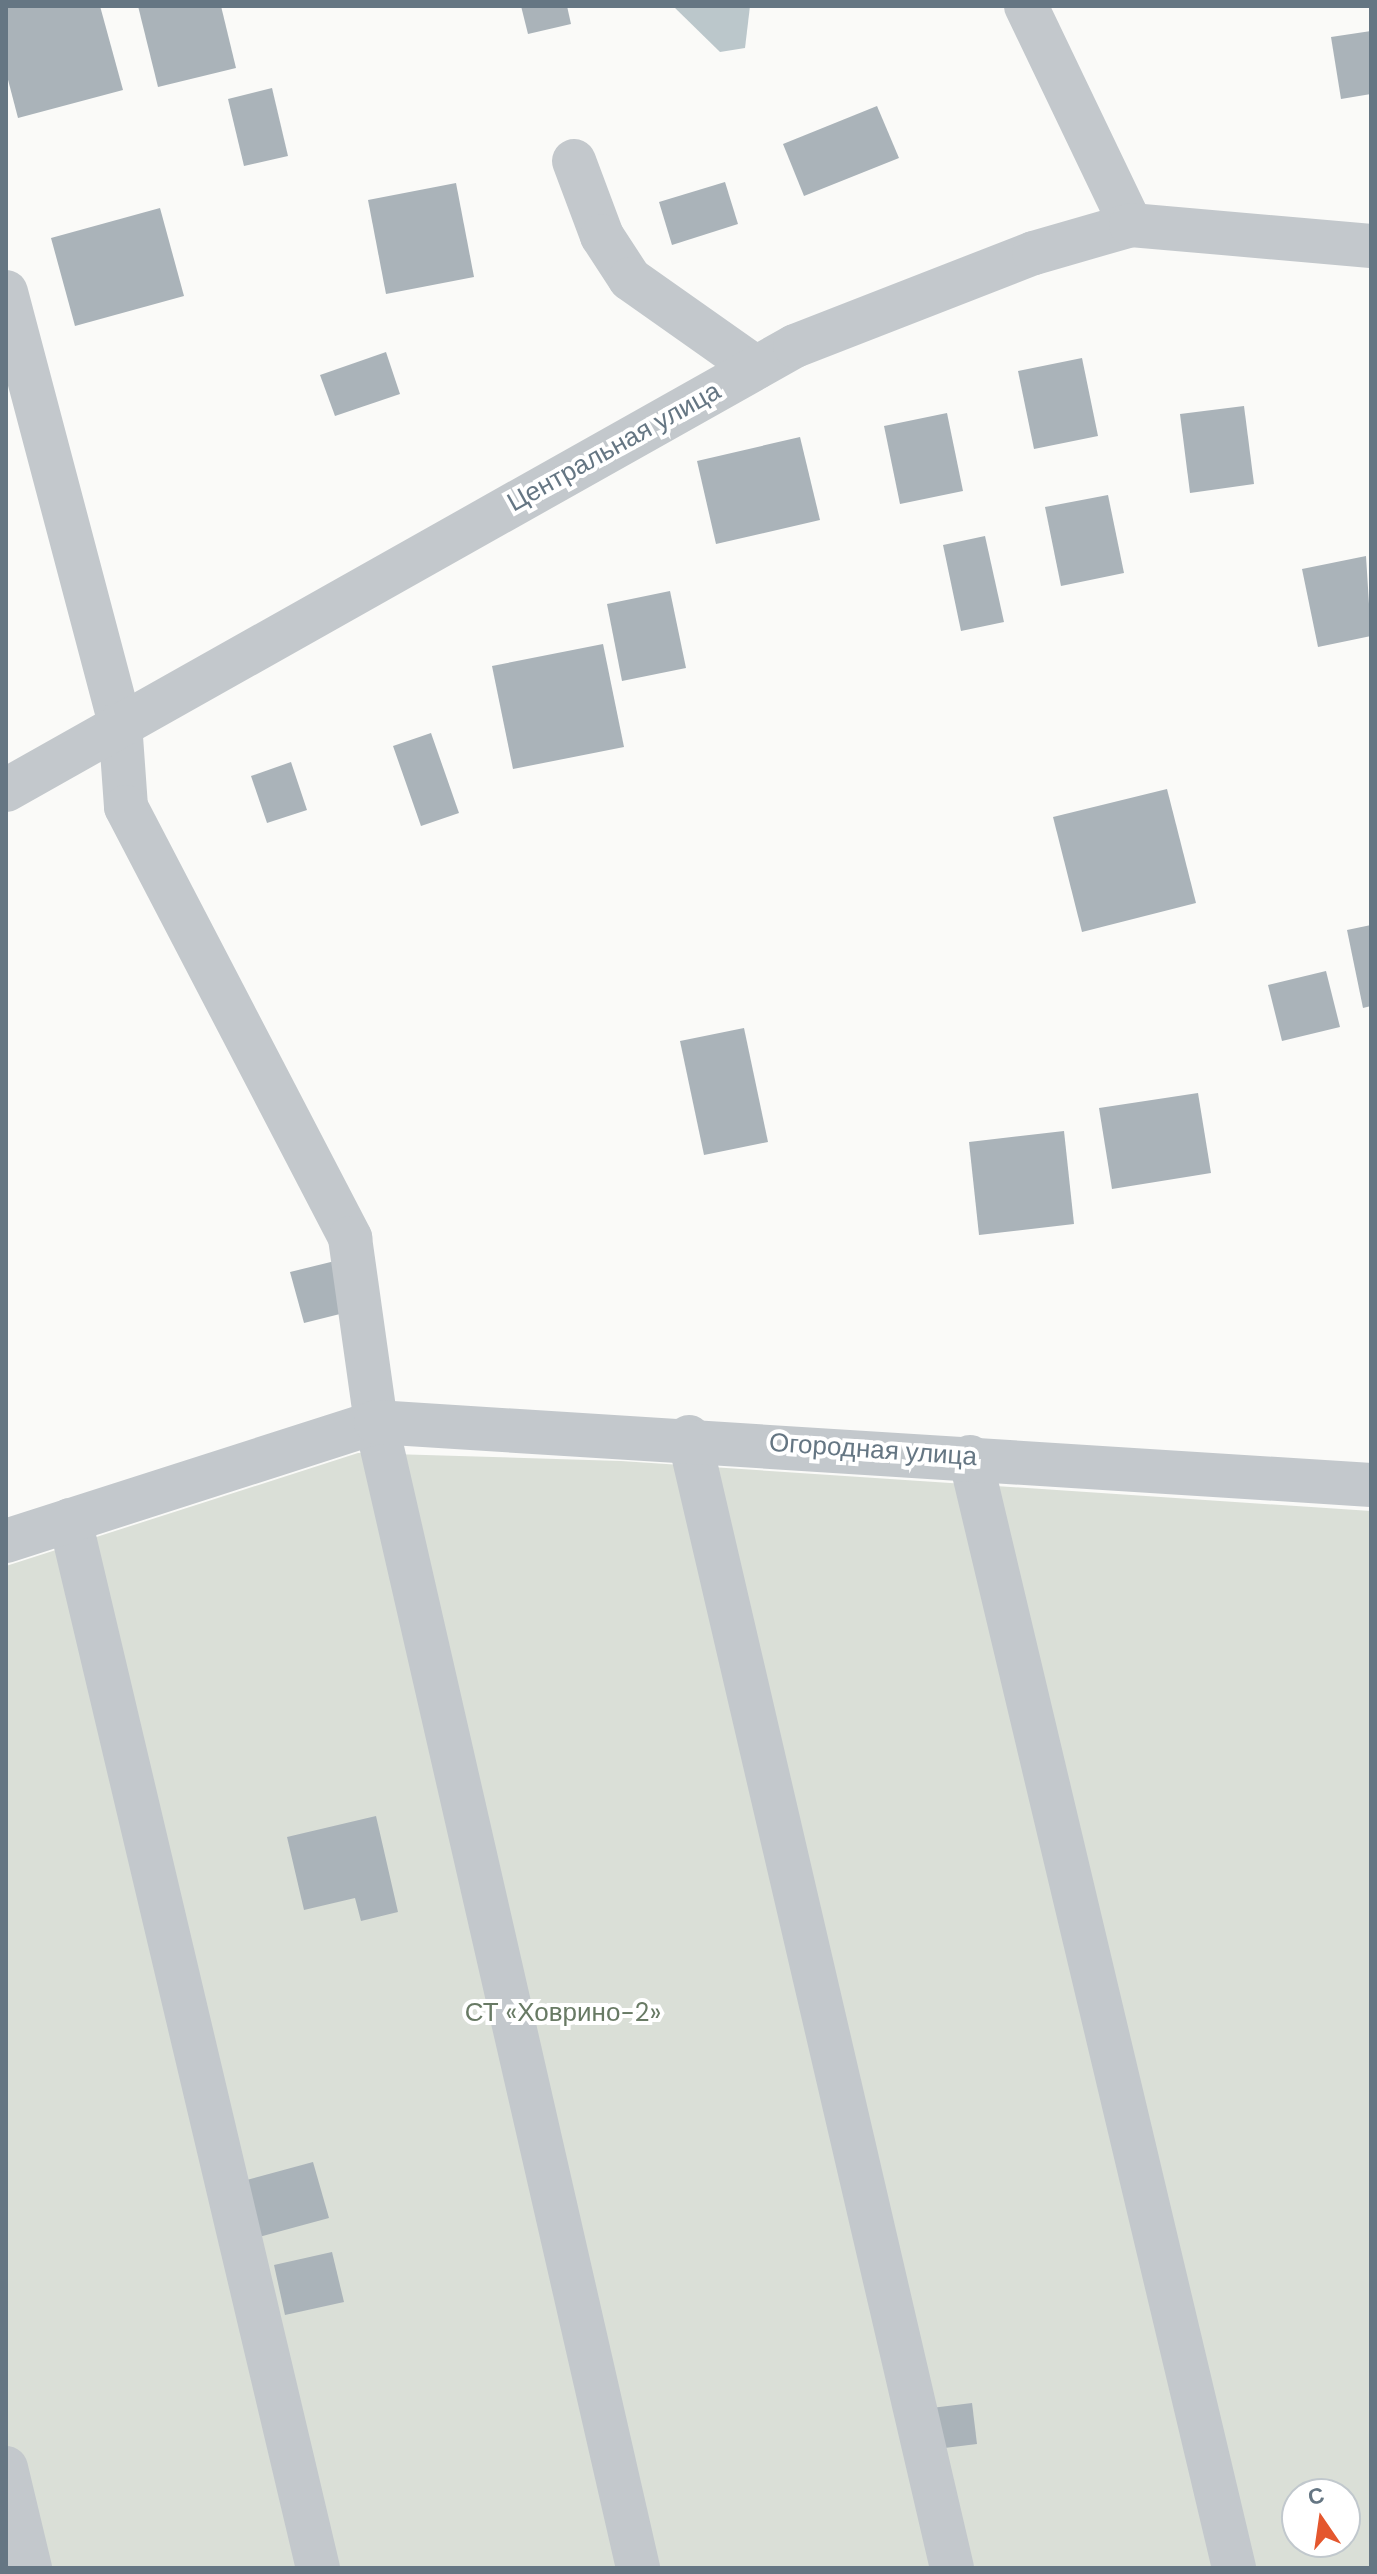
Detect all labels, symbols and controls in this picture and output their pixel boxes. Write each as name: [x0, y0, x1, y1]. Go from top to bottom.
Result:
street label: Центральная улица: [502, 375, 726, 519]
street label: Огородная улица: [768, 1427, 978, 1473]
park label: СТ «Ховрино-2»: [465, 1997, 661, 2029]
north arrow: [1281, 2478, 1361, 2558]
text: С: [1305, 2480, 1327, 2512]

